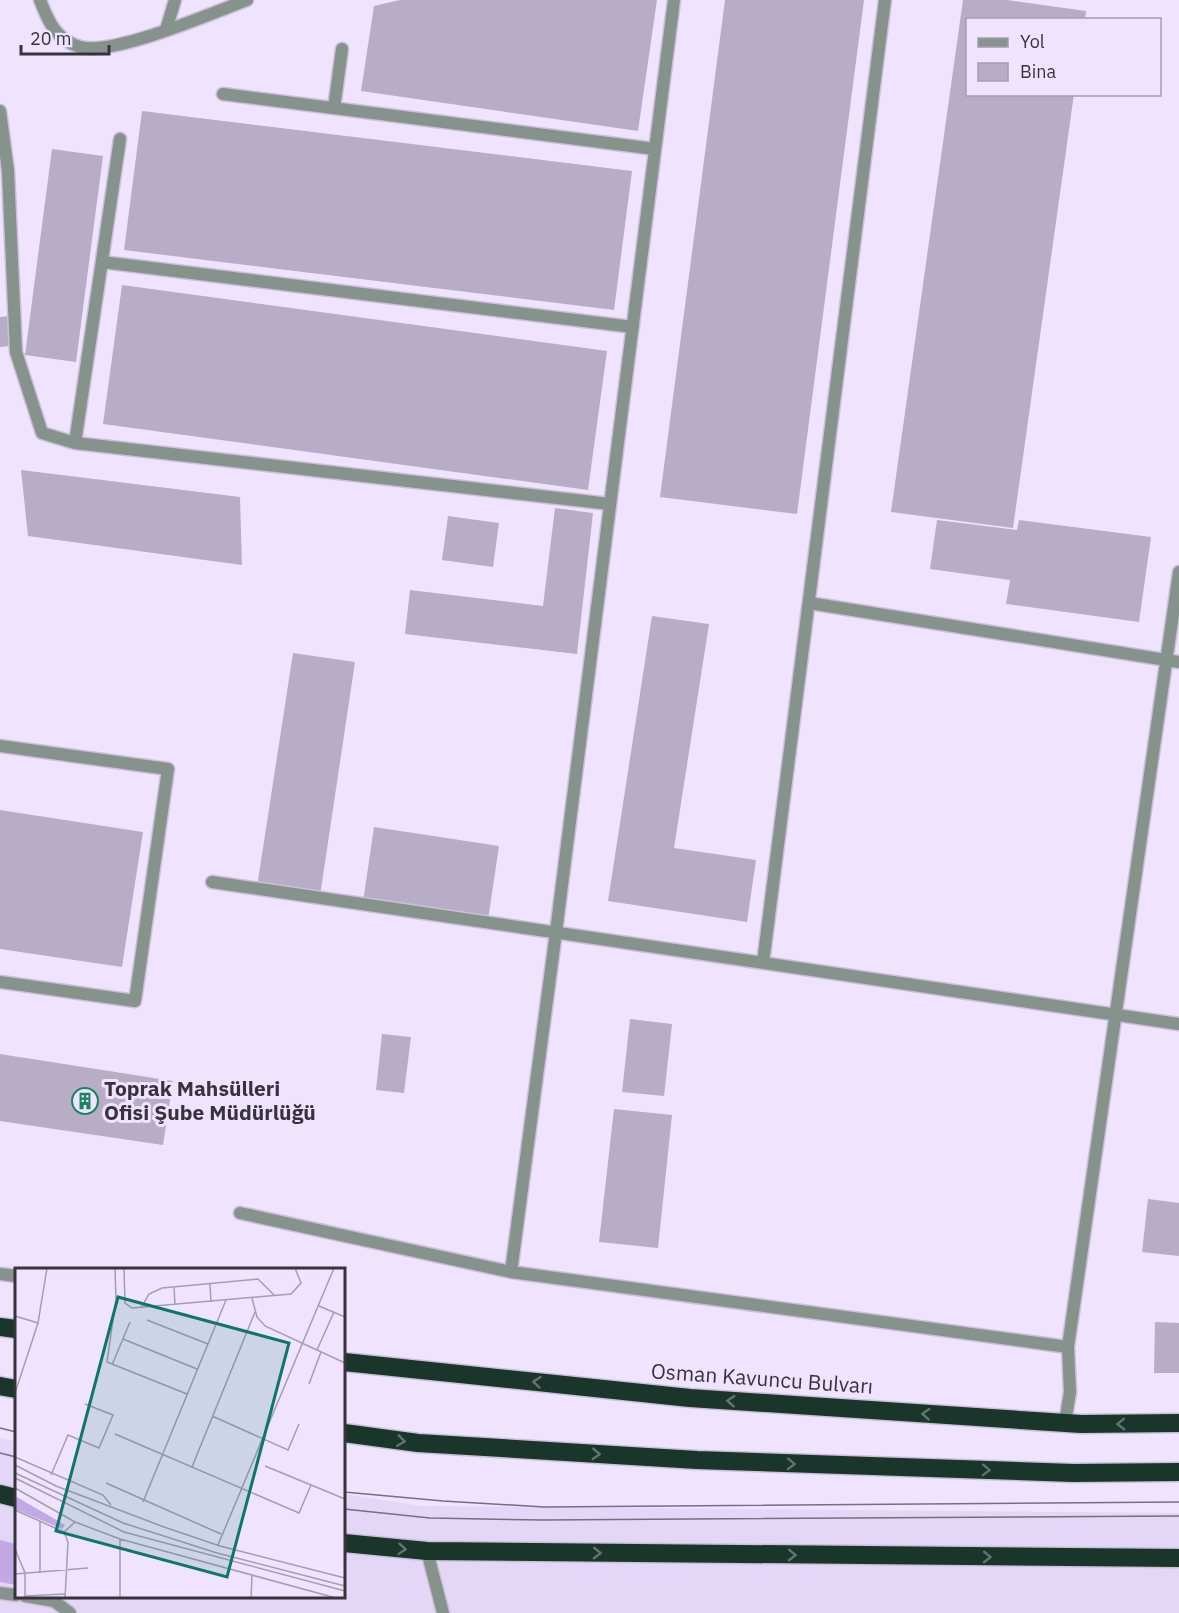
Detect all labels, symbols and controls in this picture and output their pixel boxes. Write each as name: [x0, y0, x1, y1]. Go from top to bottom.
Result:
scale bar: [21, 18, 110, 56]
legend: [966, 18, 1161, 96]
text: 20 m: [30, 27, 72, 50]
text: Yol: [1020, 30, 1045, 53]
text: Bina: [1020, 60, 1056, 83]
place label: Toprak Mahsülleri Ofisi Şube Müdürlüğü: [104, 1074, 316, 1126]
building icon: Toprak Mahsülleri Ofisi Şube Müdürlüğü: [70, 1086, 100, 1116]
inset map: [15, 1268, 345, 1598]
street label: Osman Kavuncu Bulvarı: [650, 1356, 874, 1400]
one-way arrow: [533, 1376, 542, 1389]
one-way arrow: [727, 1395, 736, 1408]
one-way arrow: [921, 1408, 930, 1421]
one-way arrow: [1116, 1417, 1125, 1430]
one-way arrow: [397, 1434, 406, 1446]
one-way arrow: [592, 1448, 601, 1461]
one-way arrow: [786, 1457, 795, 1470]
one-way arrow: [981, 1464, 990, 1477]
one-way arrow: [397, 1542, 406, 1555]
one-way arrow: [592, 1547, 601, 1559]
one-way arrow: [787, 1549, 796, 1561]
one-way arrow: [982, 1551, 991, 1563]

